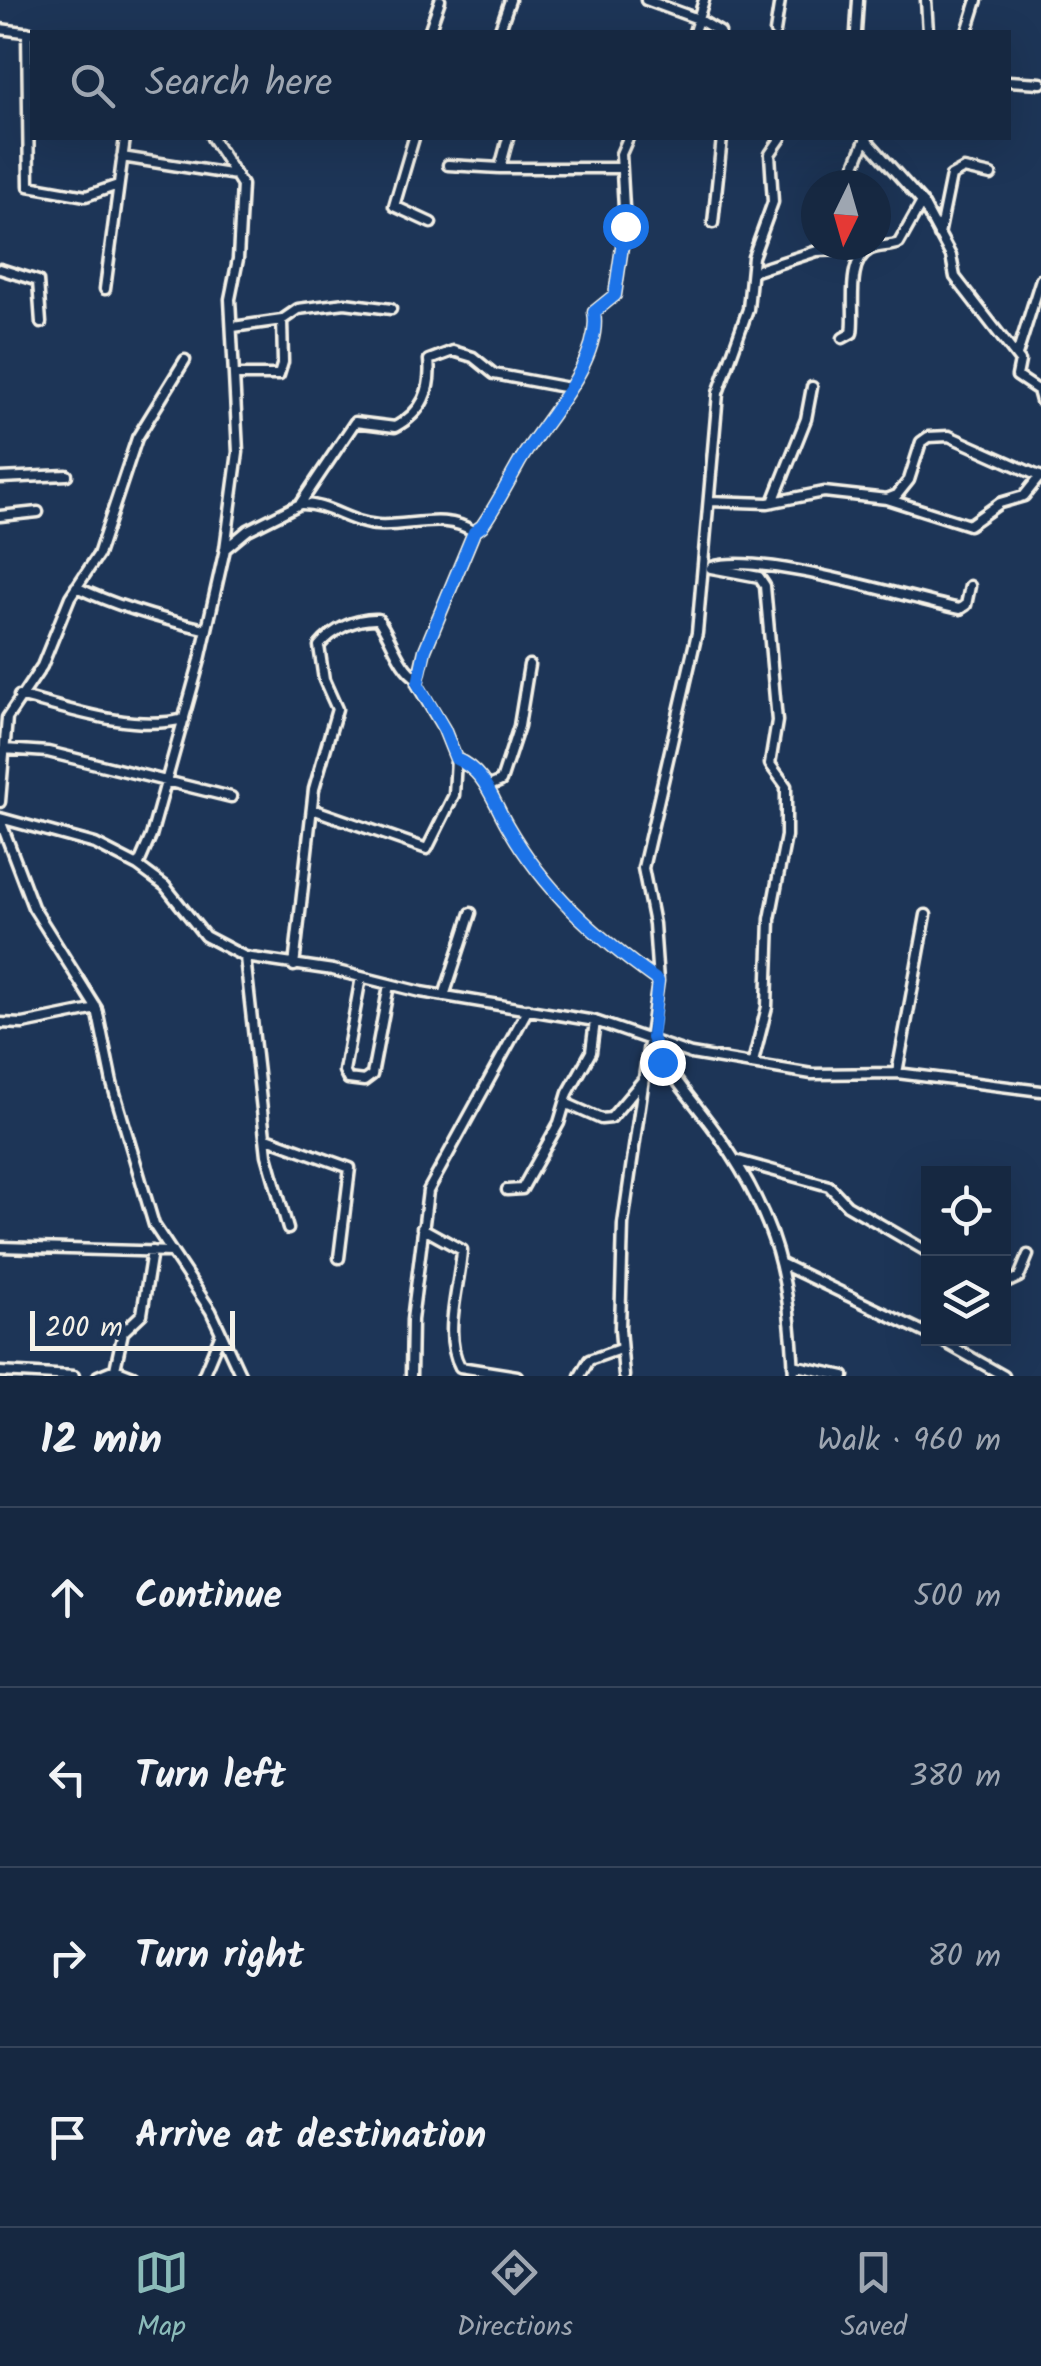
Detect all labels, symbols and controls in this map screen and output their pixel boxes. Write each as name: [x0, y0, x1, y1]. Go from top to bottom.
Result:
search box: [30, 30, 1011, 140]
text: Search here: [145, 55, 332, 115]
icon: search: [65, 58, 120, 113]
north arrow: [801, 170, 891, 260]
route start: [603, 204, 649, 250]
route end: [640, 1040, 686, 1086]
map controls: [921, 1166, 1011, 1346]
button: locate: [921, 1166, 1011, 1256]
button: layers: [921, 1256, 1011, 1346]
scale bar: [30, 1306, 235, 1350]
text: 200 m: [45, 1306, 123, 1351]
text: 12 min: [40, 1408, 162, 1475]
text: Walk · 960 m: [817, 1416, 1001, 1467]
text: Continue: [135, 1567, 282, 1627]
icon: ahead: [40, 1570, 95, 1625]
text: 500 m: [914, 1572, 1001, 1623]
text: Turn left: [135, 1747, 286, 1807]
icon: left: [40, 1750, 95, 1805]
text: 380 m: [909, 1752, 1001, 1803]
text: Turn right: [135, 1927, 304, 1987]
icon: right: [40, 1930, 95, 1985]
text: 80 m: [927, 1932, 1001, 1983]
text: Arrive at destination: [135, 2107, 486, 2167]
icon: arrive: [40, 2110, 95, 2165]
tab: Map: [134, 2245, 189, 2350]
tab: Directions: [457, 2245, 573, 2350]
tab: Saved: [841, 2245, 907, 2350]

